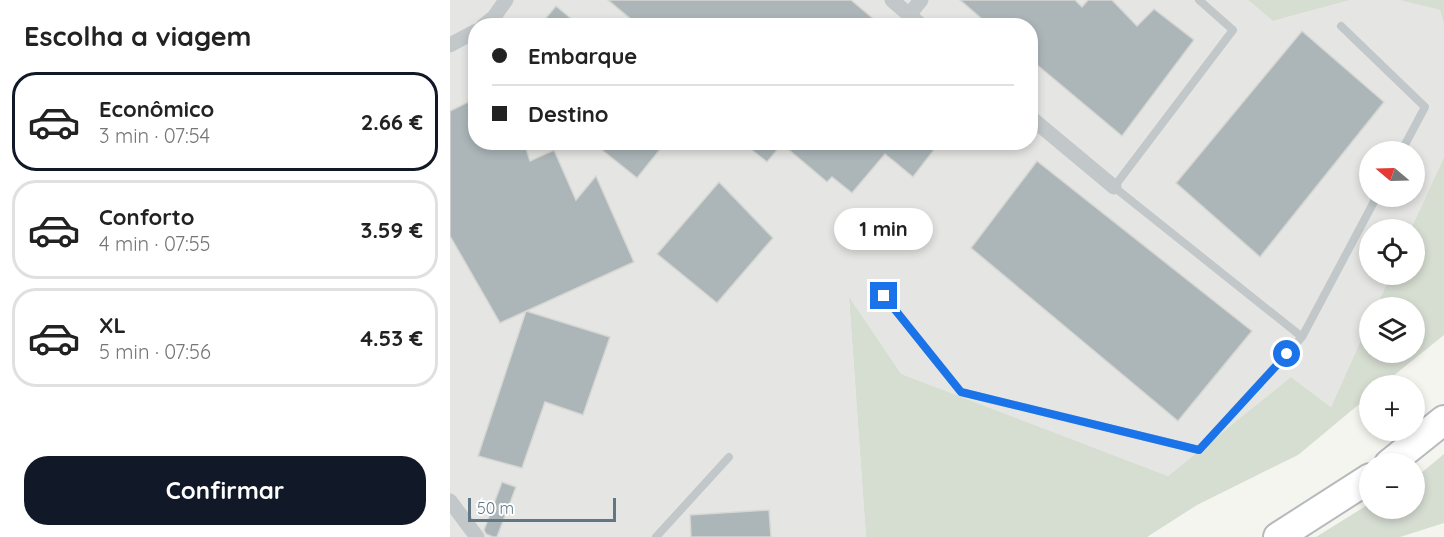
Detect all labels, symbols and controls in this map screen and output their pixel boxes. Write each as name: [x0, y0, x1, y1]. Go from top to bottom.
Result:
text: Escolha a viagem: [24, 19, 252, 53]
text: Embarque: [528, 42, 637, 70]
icon: car: [27, 95, 81, 149]
text: Econômico: [99, 95, 214, 123]
text: Destino: [528, 100, 609, 128]
text: 2.66 €: [361, 108, 423, 136]
text: 3 min · 07:54: [99, 123, 210, 148]
north arrow: [1359, 141, 1425, 207]
map controls: [1359, 141, 1425, 519]
icon: car: [27, 203, 81, 257]
text: Conforto: [99, 203, 194, 231]
callout: 1 min: [834, 209, 934, 251]
text: 3.59 €: [361, 216, 423, 244]
text: 1 min: [859, 216, 908, 241]
button: locate: [1359, 219, 1425, 285]
text: 4 min · 07:55: [99, 231, 211, 256]
route end: [870, 282, 897, 309]
button: layers: [1359, 297, 1425, 363]
icon: car: [27, 311, 81, 365]
text: XL: [99, 311, 126, 339]
text: 4.53 €: [360, 324, 423, 352]
text: 5 min · 07:56: [99, 339, 211, 364]
route start: [1273, 340, 1300, 367]
button: +: [1359, 375, 1425, 441]
button: −: [1359, 453, 1425, 519]
button: Confirmar: [24, 456, 426, 525]
scale bar: [468, 495, 616, 522]
text: 50 m: [477, 498, 514, 518]

